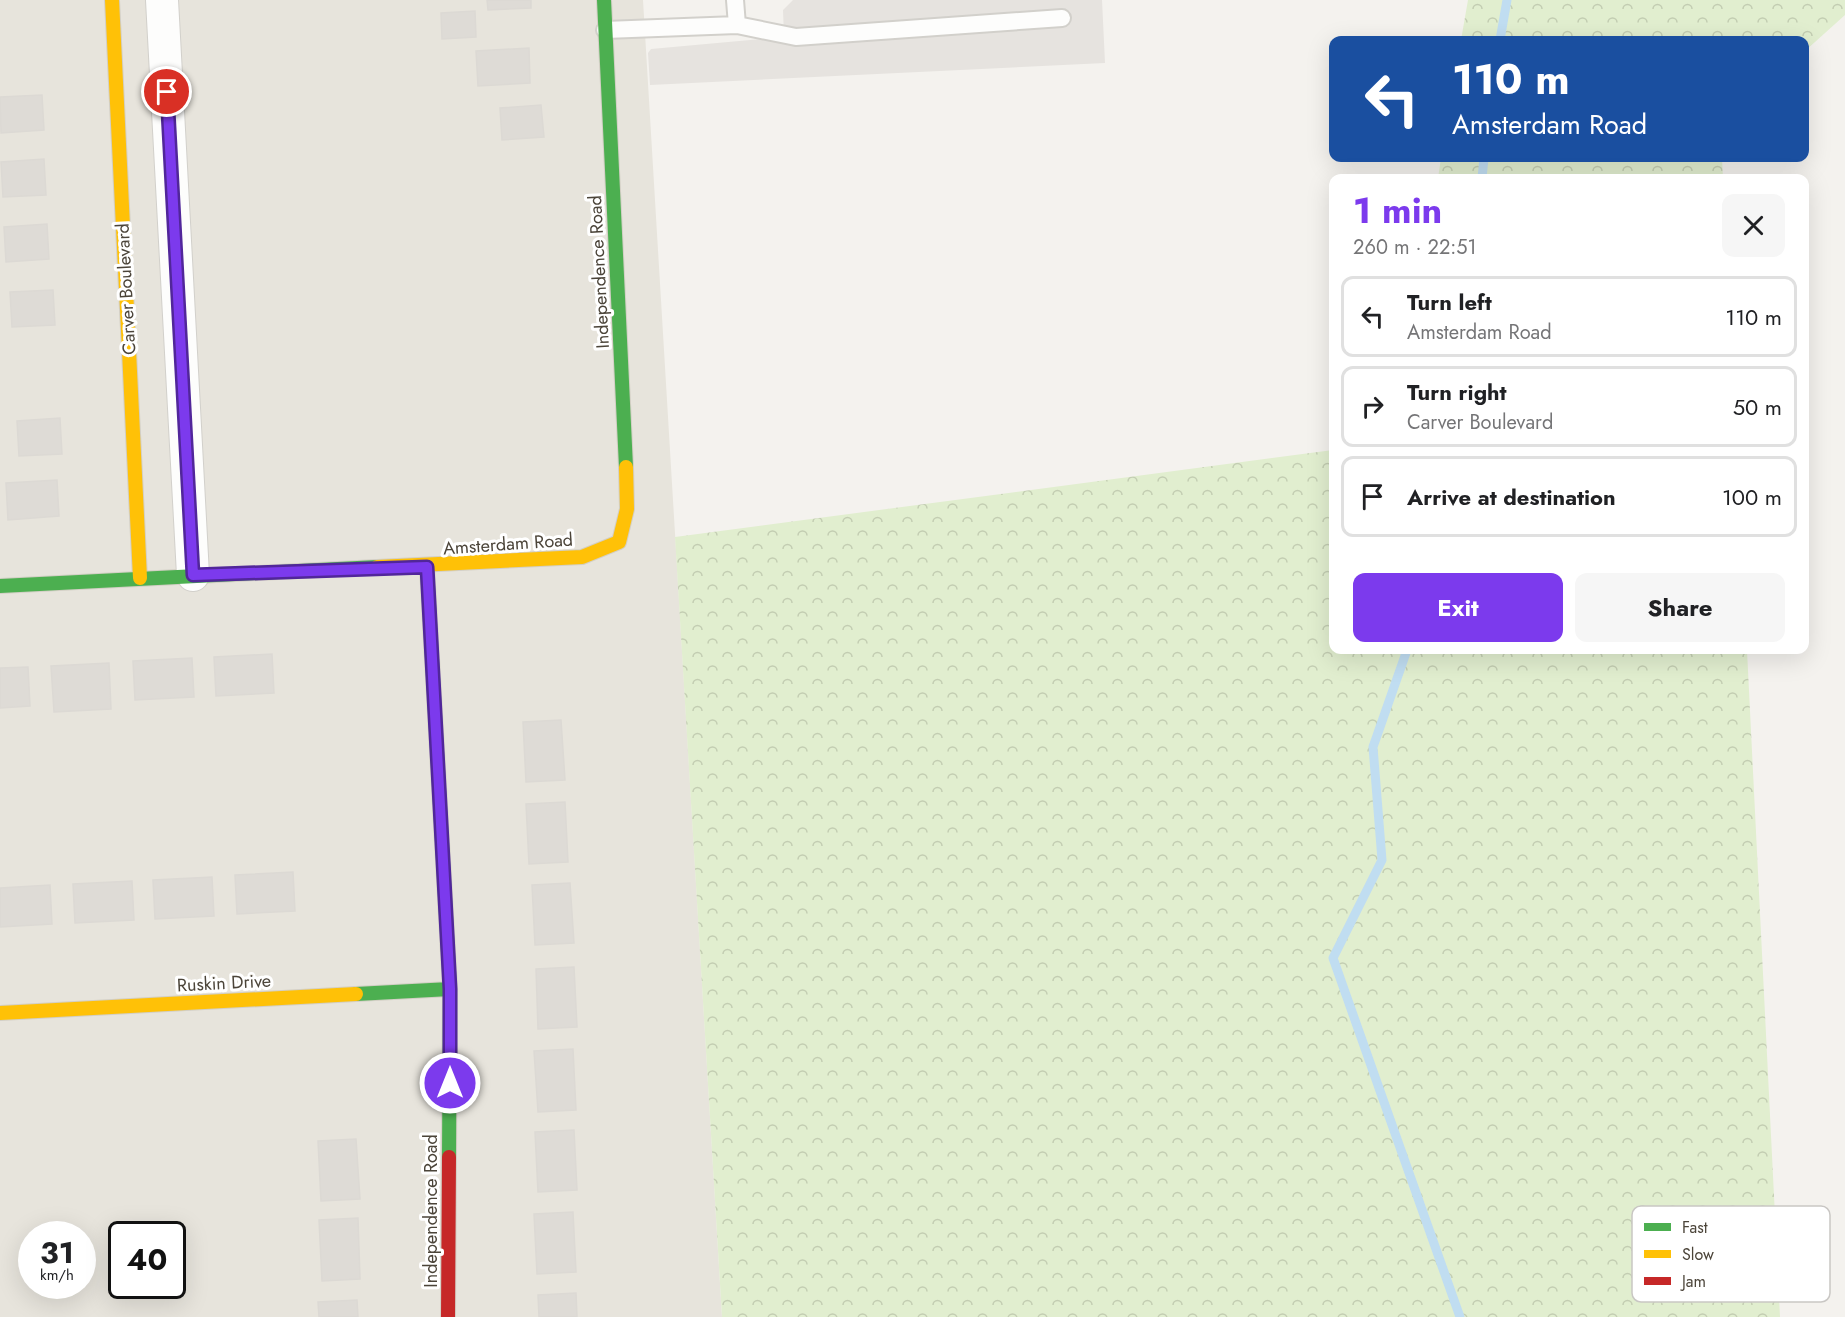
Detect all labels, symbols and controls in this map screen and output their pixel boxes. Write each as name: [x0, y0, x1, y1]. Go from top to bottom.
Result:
text: 110 m: [1452, 49, 1570, 110]
icon: left: [1353, 60, 1431, 138]
pin: [141, 66, 192, 117]
icon: arrive: [150, 75, 183, 108]
text: Amsterdam Road: [1452, 105, 1647, 144]
text: 1 min: [1353, 184, 1442, 236]
button: close: [1722, 194, 1785, 257]
street label: Independence Road: [582, 195, 616, 349]
street label: Carver Boulevard: [110, 223, 142, 355]
text: 260 m · 22:51: [1353, 233, 1477, 262]
text: Turn left: [1407, 286, 1492, 318]
icon: left: [1356, 300, 1389, 333]
text: 110 m: [1725, 301, 1782, 333]
text: Amsterdam Road: [1407, 318, 1552, 347]
text: Turn right: [1407, 376, 1507, 408]
icon: right: [1356, 390, 1389, 423]
text: 50 m: [1733, 391, 1782, 423]
text: Carver Boulevard: [1407, 408, 1553, 437]
icon: arrive: [1356, 480, 1389, 513]
text: Arrive at destination: [1407, 481, 1616, 513]
text: 100 m: [1722, 481, 1782, 513]
street label: Amsterdam Road: [442, 526, 574, 562]
button: Exit: [1353, 573, 1563, 642]
button: Share: [1575, 573, 1785, 642]
street label: Ruskin Drive: [176, 968, 272, 998]
position arrow: [418, 1051, 482, 1115]
street label: Independence Road: [418, 1134, 444, 1288]
legend: [1632, 1206, 1830, 1302]
text: Fast: [1682, 1216, 1708, 1239]
speed limit sign: 40: [108, 1221, 186, 1299]
text: 31: [40, 1231, 74, 1274]
text: Slow: [1682, 1243, 1714, 1266]
text: km/h: [40, 1264, 74, 1286]
text: Jam: [1680, 1270, 1706, 1293]

